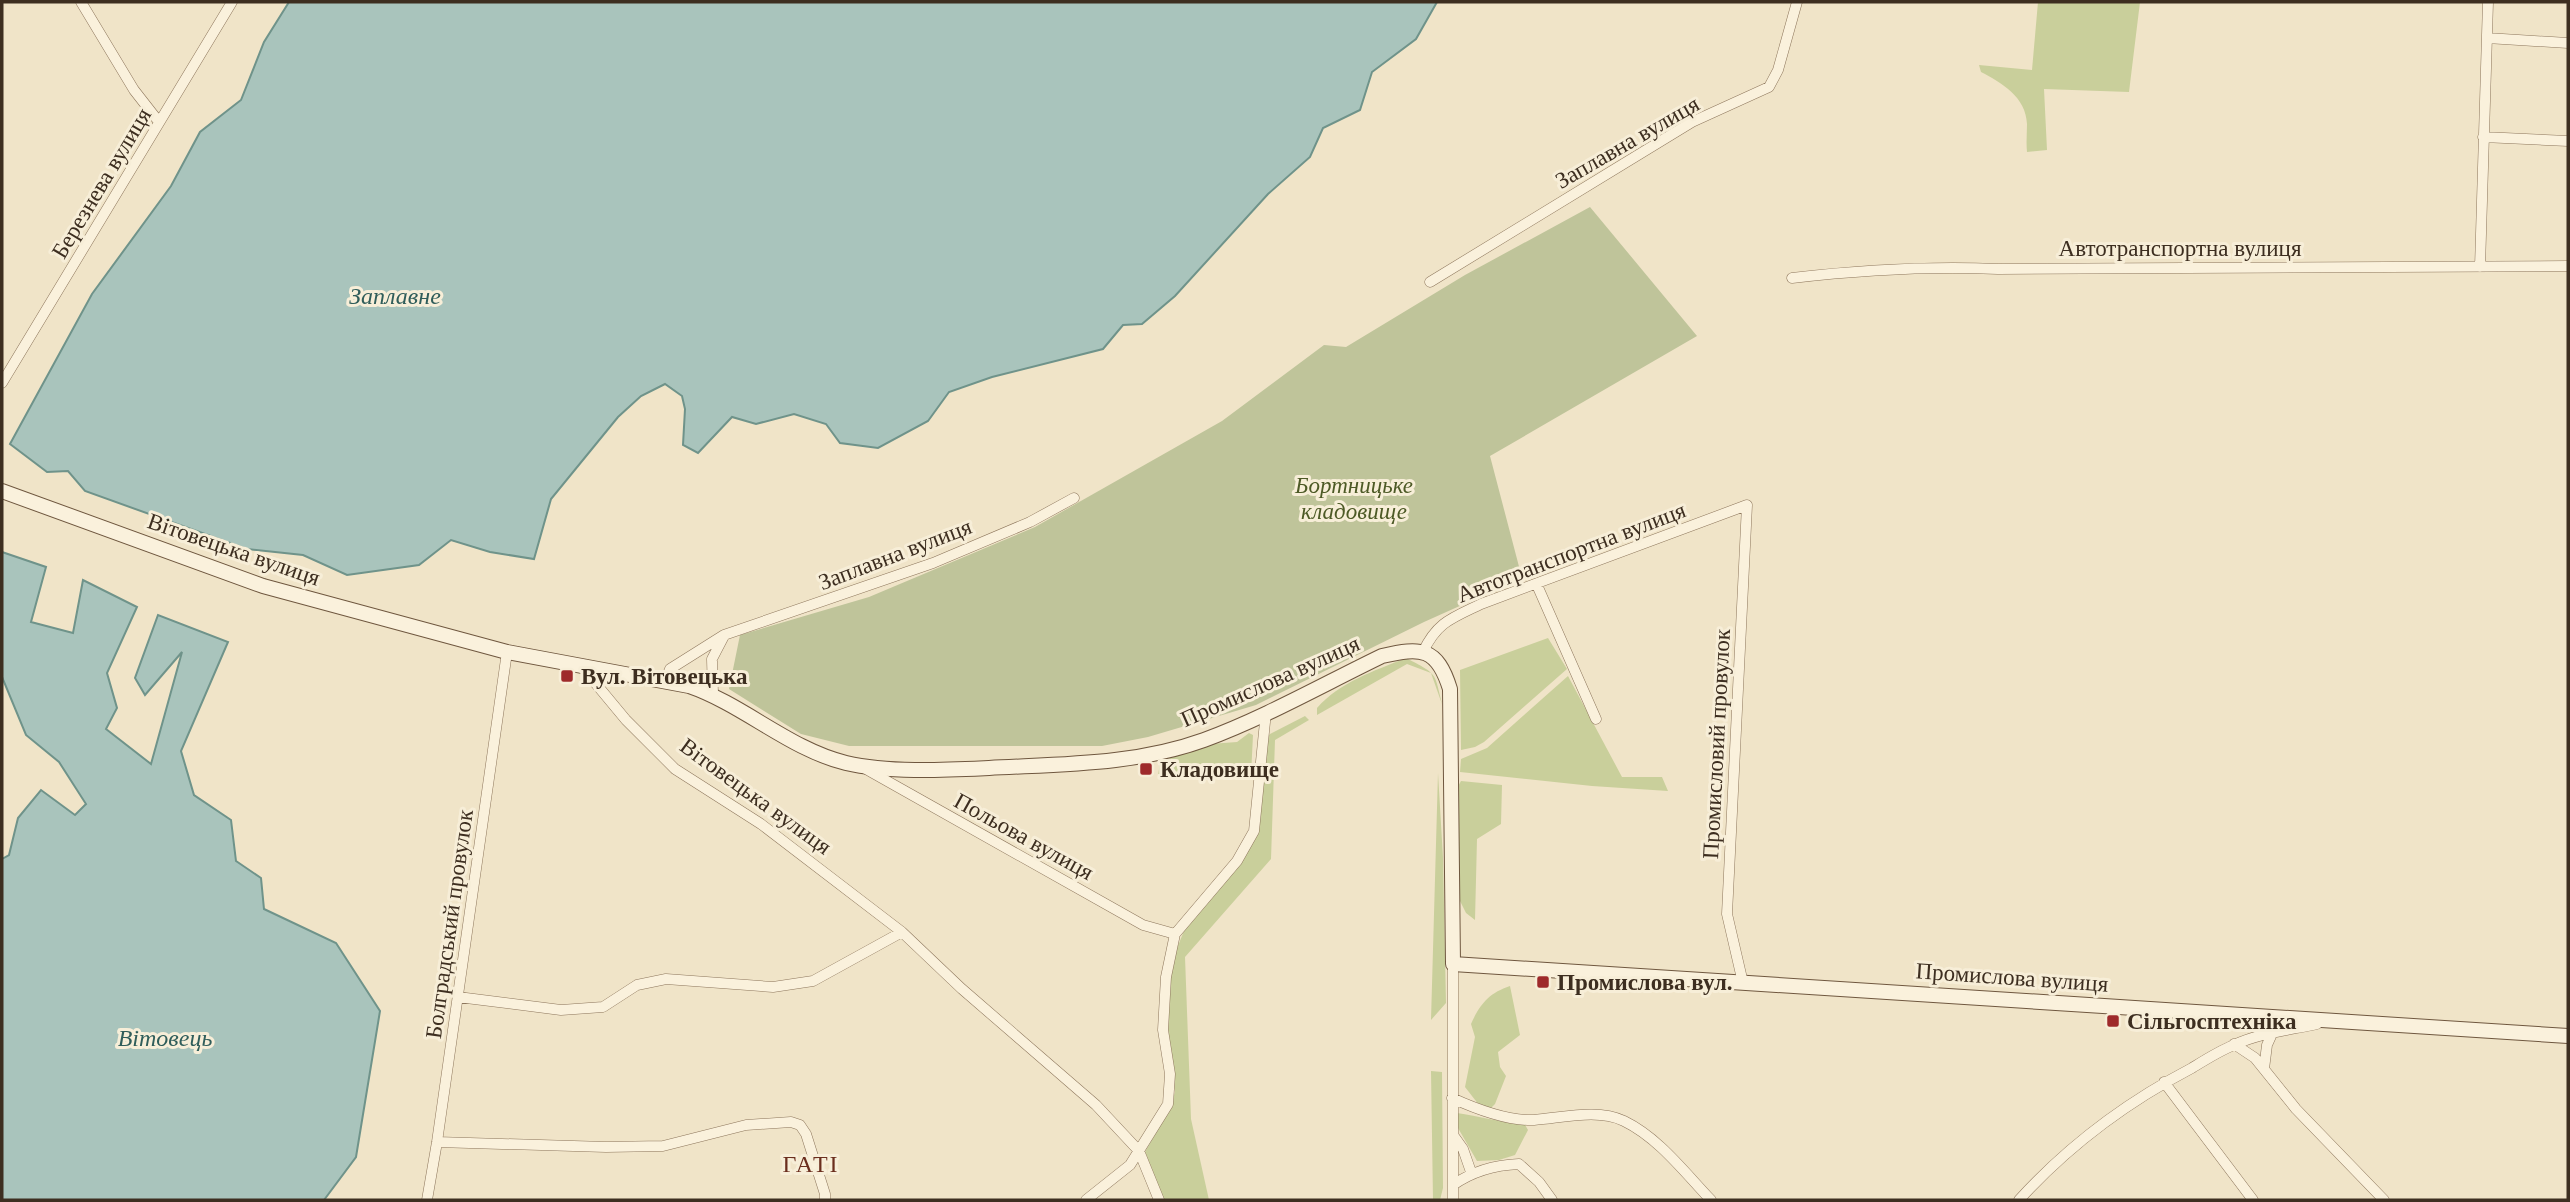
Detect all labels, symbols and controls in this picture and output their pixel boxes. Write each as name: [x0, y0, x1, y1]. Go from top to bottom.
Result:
street label: Заплавна вулиця: [1551, 91, 1704, 194]
street label: Березнева вулиця: [47, 103, 156, 263]
street label: Автотранспортна вулиця: [2059, 236, 2302, 261]
water label: Заплавне: [349, 283, 441, 309]
park label: Бортницьке кладовище: [1294, 473, 1413, 524]
street label: Автотранспортна вулиця: [1453, 497, 1689, 608]
street label: Вітовецька вулиця: [144, 508, 324, 591]
street label: Заплавна вулиця: [815, 514, 976, 595]
street label: Промисловий провулок: [1698, 627, 1735, 860]
street label: Промислова вулиця: [1177, 631, 1364, 732]
place label: Вул. Вітовецька: [581, 664, 748, 689]
marker: Вул. Вітовецька: [559, 668, 575, 684]
street label: Вітовецька вулиця: [675, 733, 837, 860]
place label: Кладовище: [1160, 757, 1279, 782]
marker: Кладовище: [1138, 761, 1154, 777]
street label: Польова вулиця: [950, 788, 1098, 885]
street label: Болградський провулок: [421, 807, 478, 1040]
street label: Промислова вулиця: [1915, 958, 2110, 997]
place label: Промислова вул.: [1557, 970, 1733, 995]
marker: Промислова вул.: [1535, 974, 1551, 990]
place label: Сільгосптехніка: [2127, 1009, 2297, 1034]
marker: Сільгосптехніка: [2105, 1013, 2121, 1029]
water label: Вітовець: [118, 1025, 212, 1051]
district label: ГАТІ: [782, 1151, 840, 1177]

